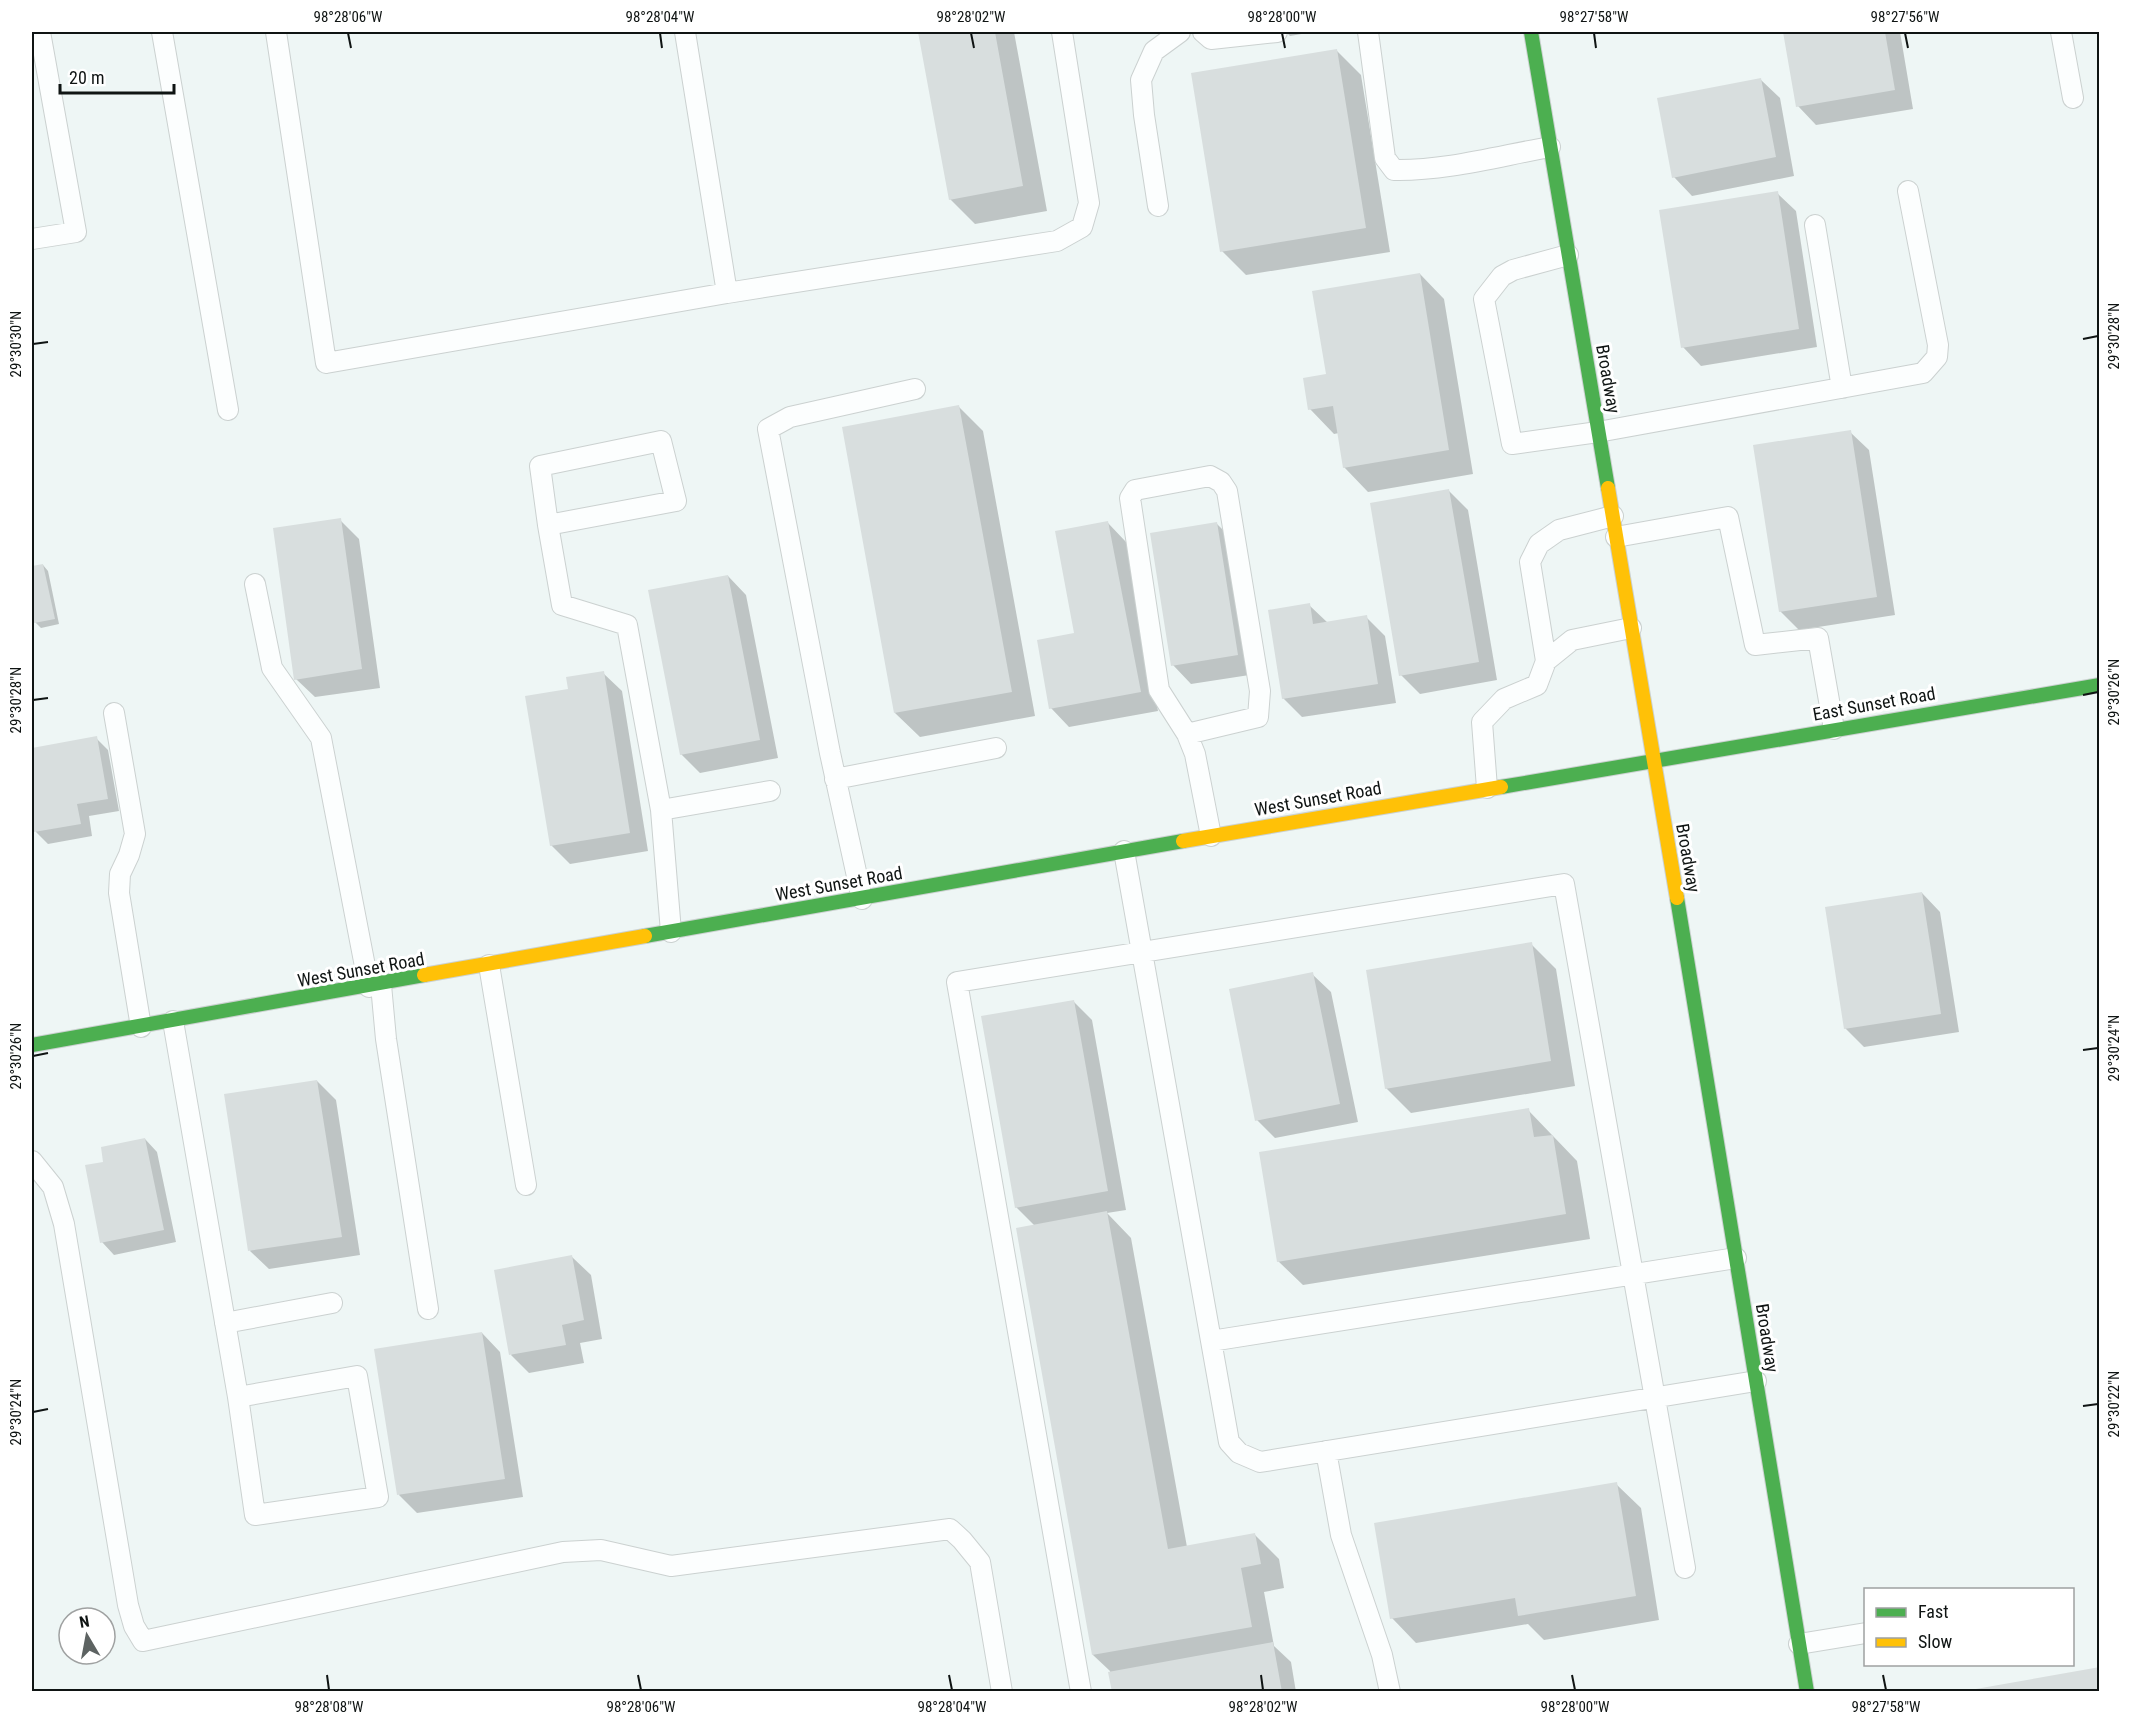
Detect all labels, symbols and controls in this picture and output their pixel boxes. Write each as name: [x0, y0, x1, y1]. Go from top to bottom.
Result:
text: 98°28'06"W: [314, 8, 383, 26]
text: 98°28'04"W: [626, 8, 695, 26]
text: 98°28'02"W: [937, 8, 1006, 26]
text: 98°28'00"W: [1248, 8, 1317, 26]
text: 98°27'58"W: [1560, 8, 1629, 26]
text: 98°27'56"W: [1871, 8, 1940, 26]
scale bar: [60, 57, 174, 95]
text: 20 m: [69, 67, 104, 88]
text: 29°30'28"N: [2105, 303, 2123, 369]
text: 29°30'30"N: [7, 311, 25, 377]
street label: Broadway: [1592, 343, 1625, 415]
text: 29°30'26"N: [2105, 659, 2123, 725]
text: 29°30'28"N: [7, 667, 25, 733]
street label: East Sunset Road: [1811, 682, 1937, 725]
street label: West Sunset Road: [1253, 777, 1383, 820]
street label: Broadway: [1672, 822, 1705, 894]
street label: West Sunset Road: [774, 862, 904, 905]
street label: West Sunset Road: [296, 948, 426, 991]
text: 29°30'24"N: [2105, 1015, 2123, 1081]
text: 29°30'26"N: [7, 1023, 25, 1089]
street label: Broadway: [1752, 1302, 1783, 1374]
text: 29°30'22"N: [2105, 1371, 2123, 1437]
text: 29°30'24"N: [7, 1379, 25, 1445]
legend: [1864, 1588, 2074, 1666]
text: Fast: [1918, 1601, 1949, 1622]
north arrow: [57, 1606, 117, 1666]
text: N: [78, 1612, 91, 1632]
text: Slow: [1918, 1631, 1953, 1652]
text: 98°28'08"W: [295, 1698, 364, 1716]
text: 98°28'06"W: [607, 1698, 676, 1716]
text: 98°28'04"W: [918, 1698, 987, 1716]
text: 98°28'02"W: [1229, 1698, 1298, 1716]
text: 98°28'00"W: [1541, 1698, 1610, 1716]
text: 98°27'58"W: [1852, 1698, 1921, 1716]

